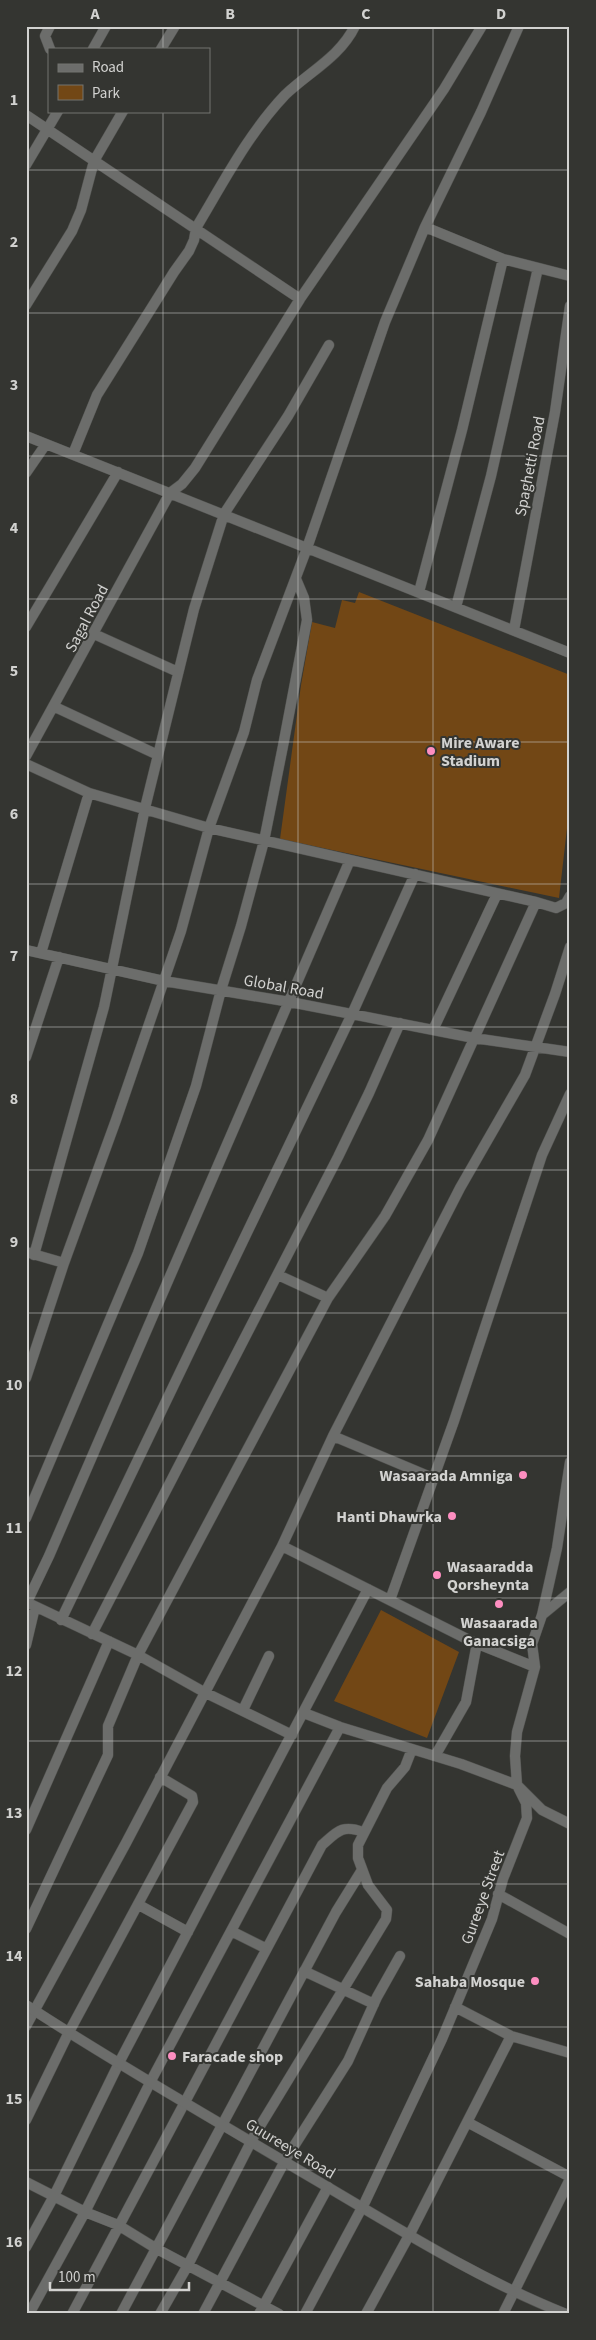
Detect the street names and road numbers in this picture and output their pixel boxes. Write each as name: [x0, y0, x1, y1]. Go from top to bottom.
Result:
street label: Spaghetti Road: [509, 414, 550, 518]
street label: Sagal Road: [60, 581, 114, 656]
street label: Global Road: [242, 969, 326, 1005]
street label: Gureeye Street: [456, 1847, 510, 1947]
street label: Guureeye Road: [241, 2113, 340, 2184]

